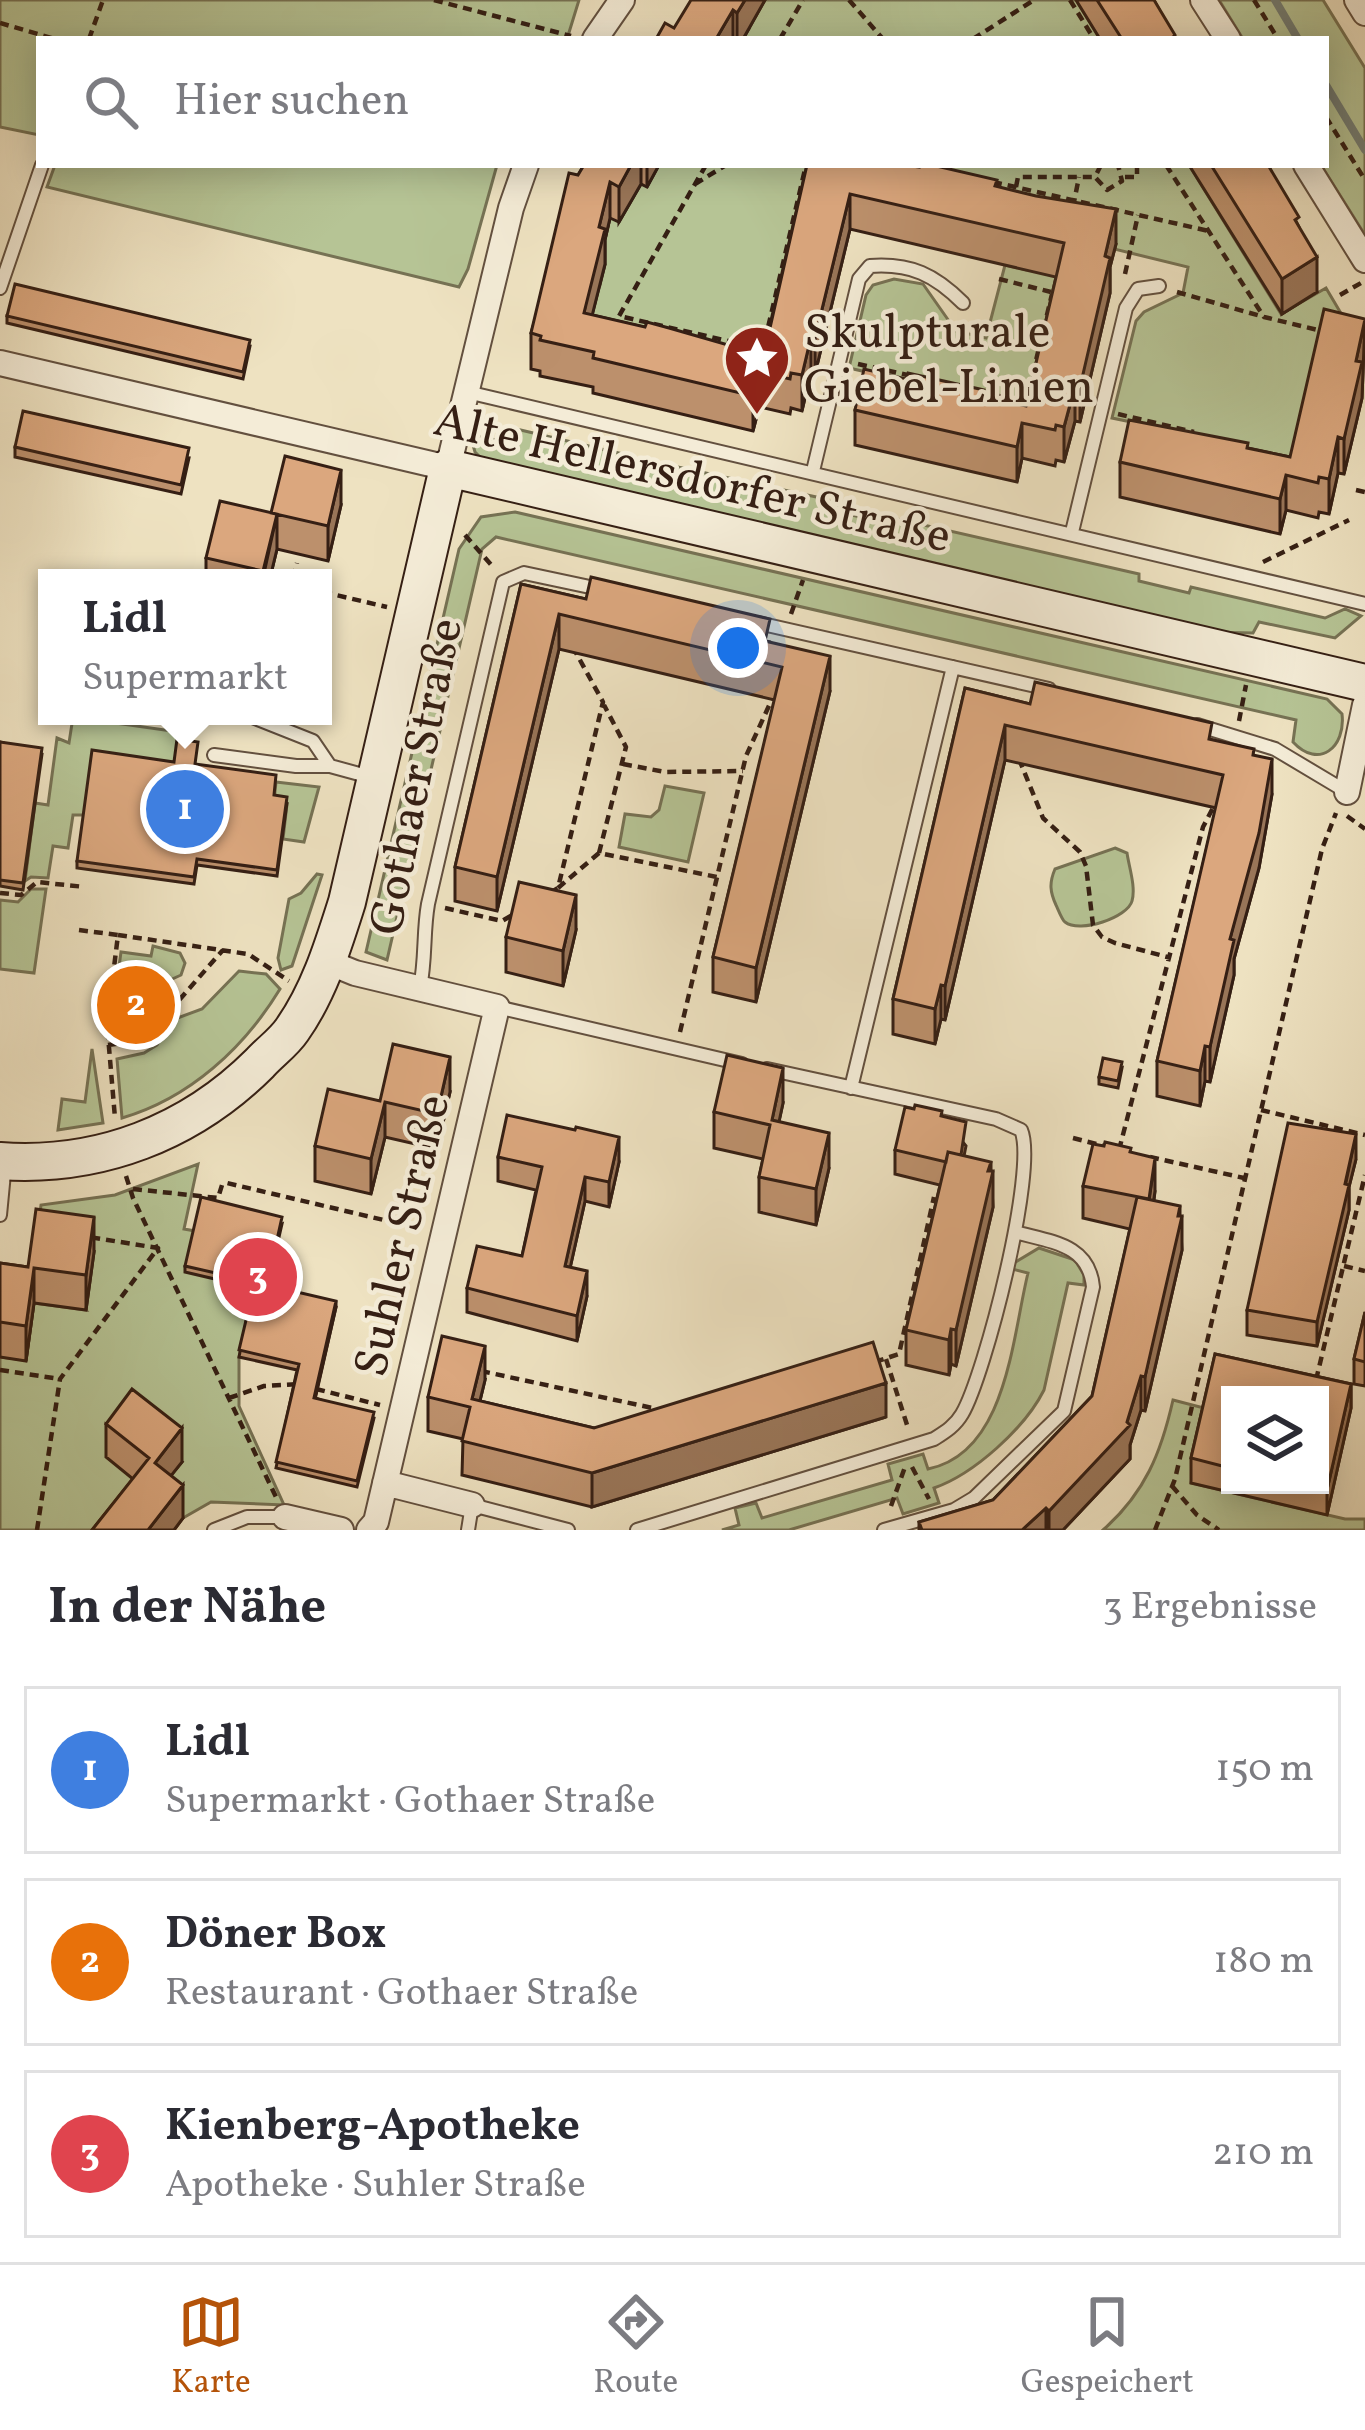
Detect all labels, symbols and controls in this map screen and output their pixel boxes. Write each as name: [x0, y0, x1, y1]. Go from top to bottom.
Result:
search box: [36, 36, 1329, 168]
icon: search: [78, 69, 144, 135]
text: Hier suchen: [174, 71, 409, 134]
place label: Skulpturale Giebel-Linien: [804, 301, 1094, 423]
place icon: Skulpturale Giebel-Linien: [722, 323, 792, 417]
street label: Alte Hellersdorfer Straße: [427, 388, 957, 572]
popup: [38, 569, 332, 725]
text: Lidl: [82, 589, 167, 652]
street label: Gothaer Straße: [355, 613, 482, 941]
your location: [708, 618, 768, 678]
text: Supermarkt: [82, 652, 288, 706]
pin: 1: [146, 764, 224, 854]
pin: 2: [97, 960, 175, 1050]
street label: Suhler Straße: [339, 1088, 469, 1384]
pin: 3: [219, 1232, 297, 1322]
map controls: [1221, 1386, 1329, 1494]
button: layers: [1221, 1386, 1329, 1494]
text: In der Nähe: [48, 1573, 326, 1644]
text: 3 Ergebnisse: [1103, 1581, 1317, 1635]
text: Lidl: [165, 1712, 250, 1775]
text: 1: [82, 1743, 98, 1797]
text: 150 m: [1215, 1743, 1314, 1797]
text: Supermarkt · Gothaer Straße: [165, 1775, 655, 1829]
text: Döner Box: [165, 1904, 386, 1967]
text: 2: [80, 1935, 100, 1989]
text: 180 m: [1213, 1935, 1314, 1989]
text: Restaurant · Gothaer Straße: [165, 1967, 638, 2021]
text: Kienberg-Apotheke: [165, 2096, 580, 2159]
text: 3: [80, 2127, 100, 2181]
text: 210 m: [1212, 2127, 1314, 2181]
text: Apotheke · Suhler Straße: [165, 2159, 586, 2213]
tab: Karte: [171, 2289, 251, 2407]
tab: Route: [593, 2289, 678, 2407]
tab: Gespeichert: [1021, 2289, 1194, 2407]

